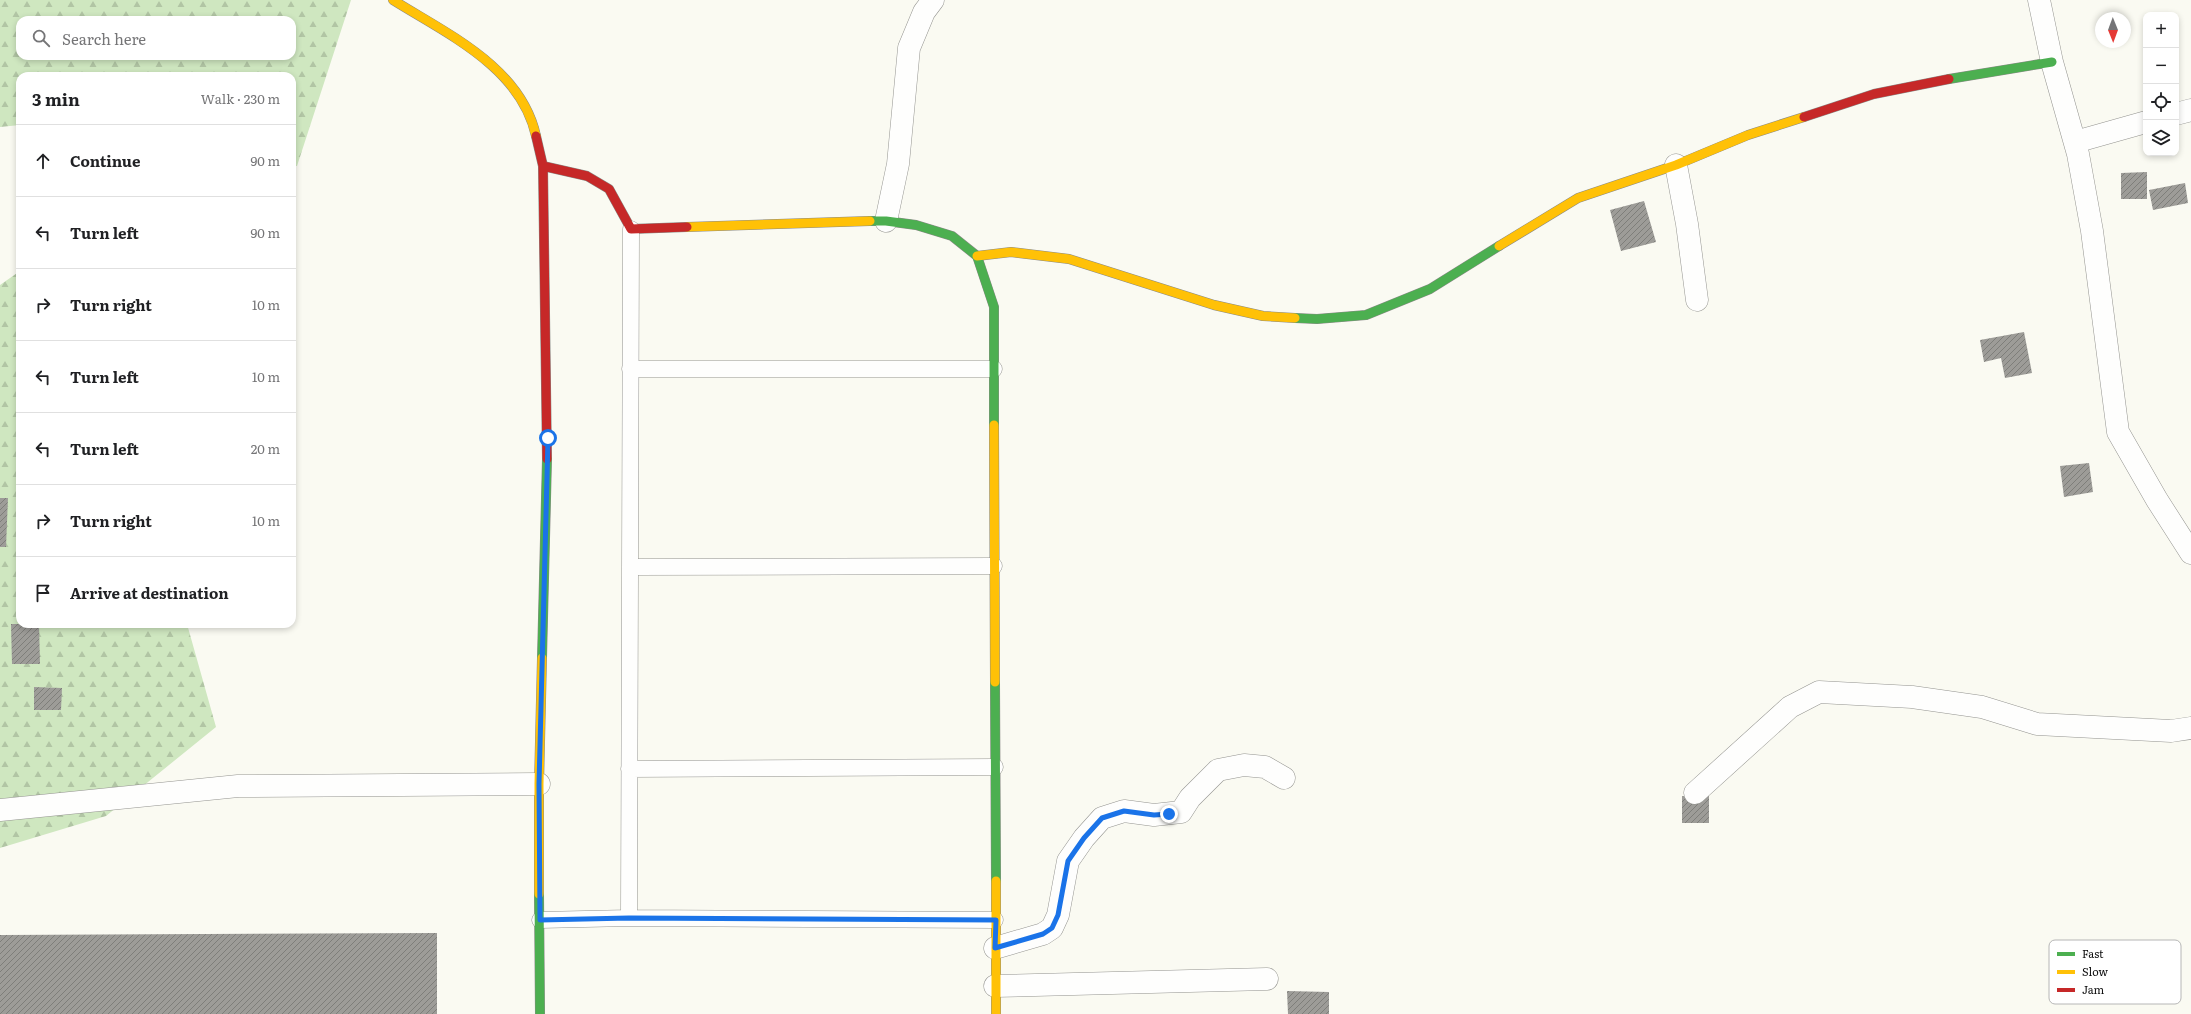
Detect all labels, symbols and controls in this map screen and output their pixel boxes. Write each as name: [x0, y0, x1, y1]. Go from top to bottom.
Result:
north arrow: [2095, 12, 2131, 48]
map controls: [2143, 12, 2179, 156]
button: +: [2143, 12, 2179, 48]
search box: [16, 16, 296, 60]
icon: search: [30, 27, 52, 49]
text: Search here: [62, 27, 146, 50]
button: −: [2143, 48, 2179, 84]
button: locate: [2143, 84, 2179, 120]
text: 3 min: [32, 86, 80, 111]
text: Walk · 230 m: [201, 89, 280, 108]
button: layers: [2143, 120, 2179, 156]
text: Continue: [70, 149, 140, 172]
icon: ahead: [32, 150, 54, 172]
text: 90 m: [250, 151, 280, 170]
text: Turn left: [70, 221, 139, 244]
icon: left: [32, 222, 54, 244]
text: 90 m: [250, 223, 280, 242]
text: Turn right: [70, 293, 152, 316]
icon: right: [32, 294, 54, 316]
text: 10 m: [252, 295, 280, 314]
text: Turn left: [70, 365, 139, 388]
icon: left: [32, 366, 54, 388]
text: 10 m: [252, 367, 280, 386]
route start: [539, 429, 557, 447]
text: Turn left: [70, 437, 139, 460]
icon: left: [32, 438, 54, 460]
text: 20 m: [251, 439, 280, 458]
text: Turn right: [70, 509, 152, 532]
icon: right: [32, 510, 54, 532]
text: 10 m: [252, 511, 280, 530]
text: Arrive at destination: [70, 581, 229, 604]
icon: arrive: [32, 582, 54, 604]
route end: [1160, 805, 1178, 823]
legend: [2049, 940, 2181, 1004]
text: Fast: [2082, 945, 2104, 961]
text: Slow: [2082, 963, 2108, 979]
text: Jam: [2082, 981, 2105, 997]

